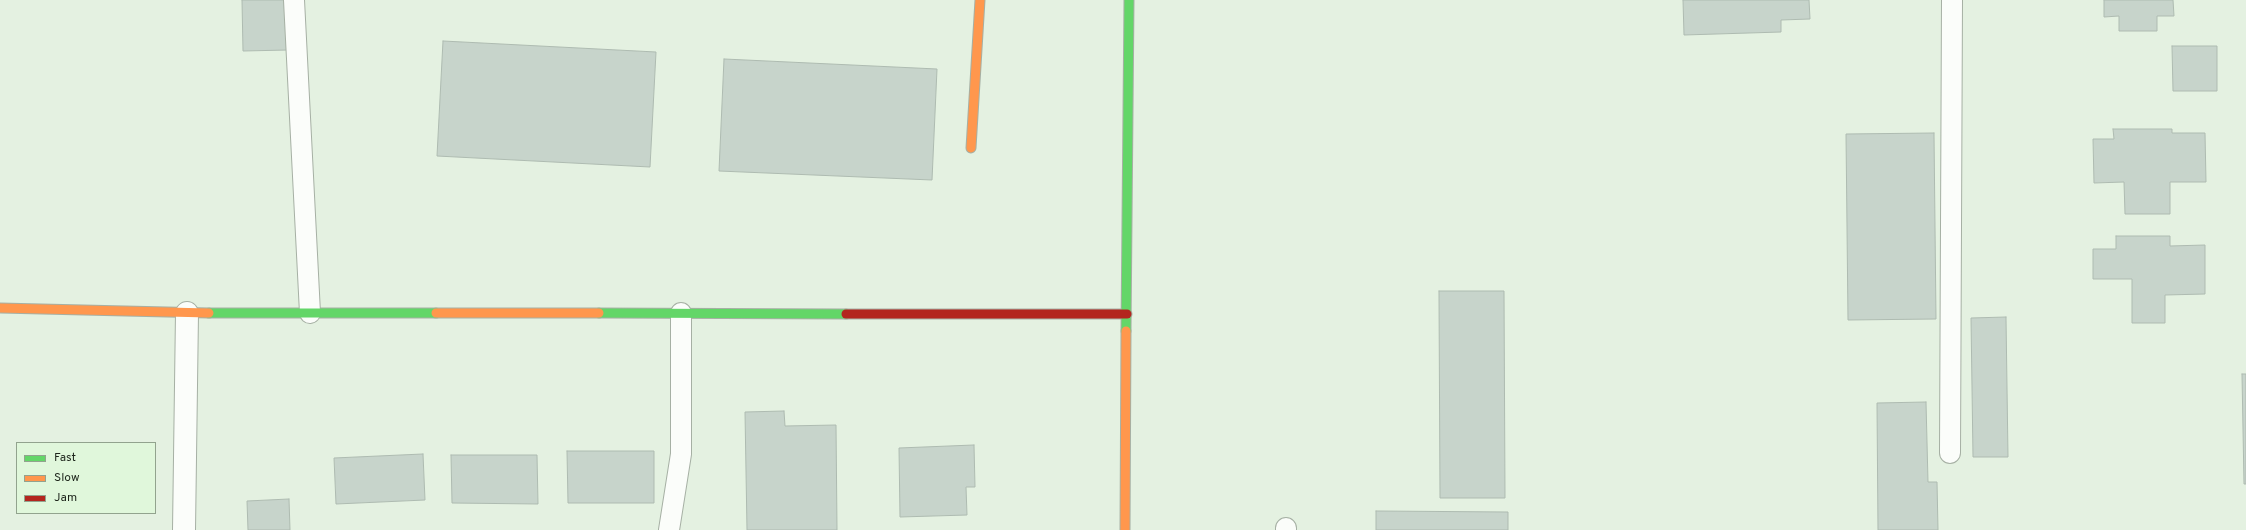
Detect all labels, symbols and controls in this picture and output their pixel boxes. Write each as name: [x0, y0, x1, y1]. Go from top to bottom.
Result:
legend: [16, 442, 156, 514]
text: Fast: [54, 450, 76, 466]
text: Slow: [54, 470, 80, 486]
text: Jam: [54, 490, 77, 506]

